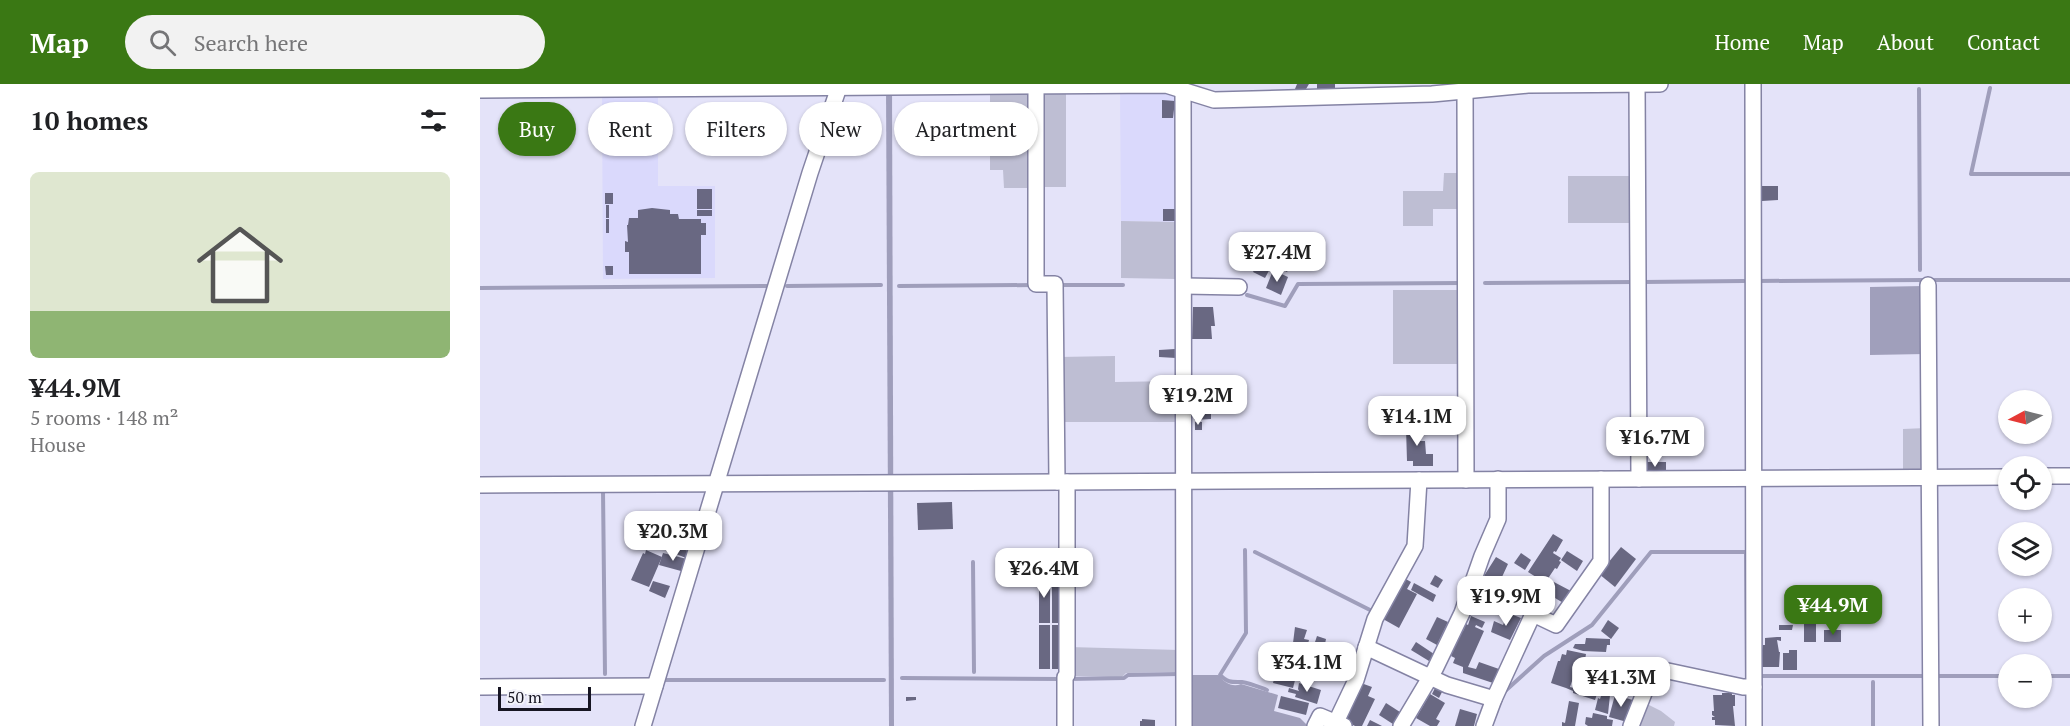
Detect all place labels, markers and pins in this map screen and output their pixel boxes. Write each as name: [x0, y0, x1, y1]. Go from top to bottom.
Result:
pin: ¥27.4M: [1228, 232, 1326, 283]
pin: ¥19.2M: [1149, 375, 1247, 426]
pin: ¥14.1M: [1368, 396, 1466, 447]
pin: ¥16.7M: [1606, 417, 1704, 468]
pin: ¥20.3M: [624, 511, 722, 562]
pin: ¥26.4M: [995, 548, 1093, 599]
pin: ¥19.9M: [1457, 576, 1555, 627]
pin: ¥44.9M: [1784, 585, 1882, 636]
pin: ¥34.1M: [1258, 642, 1356, 693]
pin: ¥41.3M: [1572, 657, 1670, 708]

